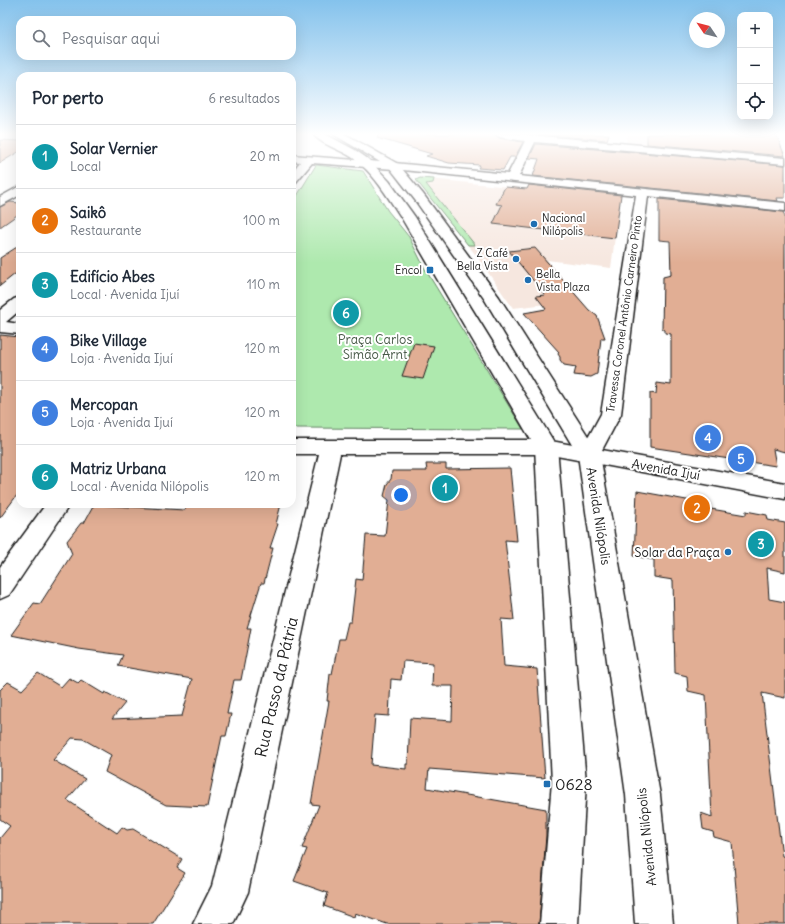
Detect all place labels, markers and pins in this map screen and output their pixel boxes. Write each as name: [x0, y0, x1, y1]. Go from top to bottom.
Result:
place label: Nacional Nilópolis: [542, 211, 585, 238]
marker: Nacional Nilópolis: [529, 219, 539, 229]
place label: Z Café Bella Vista: [457, 246, 508, 273]
marker: Z Café Bella Vista: [511, 254, 521, 264]
place label: Encol: [395, 263, 422, 277]
marker: Encol: [425, 265, 435, 275]
place label: Bella Vista Plaza: [536, 267, 590, 294]
marker: Bella Vista Plaza: [523, 275, 533, 285]
pin: 6: [333, 298, 359, 328]
pin: 4: [695, 423, 721, 453]
pin: 5: [728, 444, 754, 474]
pin: 1: [432, 473, 458, 503]
pin: 2: [684, 493, 710, 523]
pin: 3: [748, 529, 774, 559]
place label: Solar da Praça: [634, 544, 720, 561]
marker: Solar da Praça: [723, 547, 733, 557]
place label: 0628: [555, 774, 593, 794]
marker: 0628: [542, 779, 552, 789]

